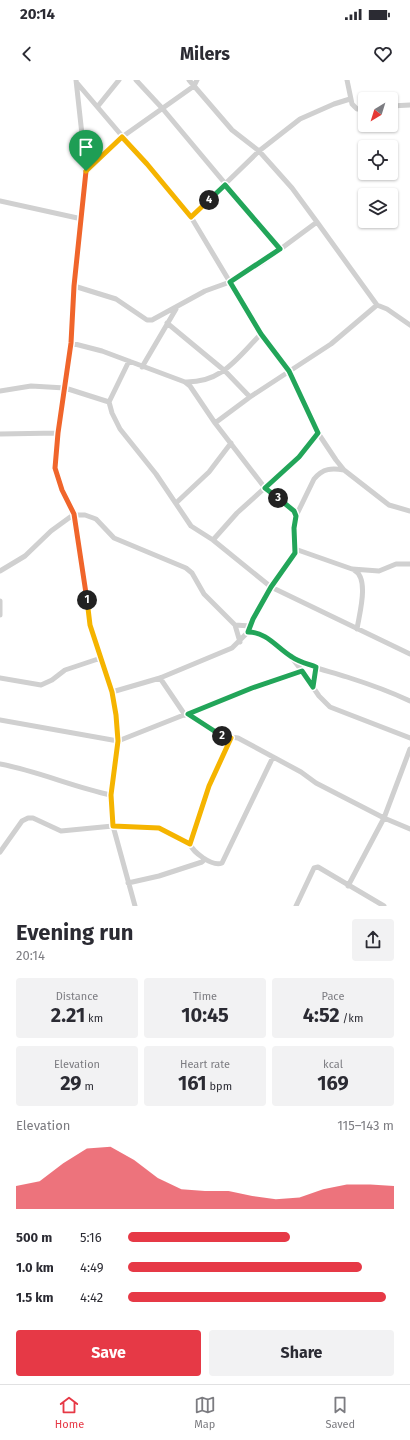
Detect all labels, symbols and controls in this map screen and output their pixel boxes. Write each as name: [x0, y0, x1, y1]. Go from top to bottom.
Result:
text: 20:14: [20, 5, 55, 23]
icon: back: [16, 43, 38, 65]
text: Milers: [180, 43, 230, 65]
icon: heart: [372, 43, 394, 65]
north arrow: [358, 92, 398, 132]
map controls: [358, 92, 398, 228]
pin: [69, 130, 103, 171]
icon: arrive: [75, 136, 97, 158]
button: locate: [358, 140, 398, 180]
button: layers: [358, 188, 398, 228]
pin: 4: [199, 190, 219, 210]
text: 4: [206, 193, 212, 206]
pin: 3: [268, 488, 288, 508]
text: 3: [275, 491, 281, 504]
pin: 1: [77, 590, 97, 610]
text: 1: [84, 593, 90, 606]
pin: 2: [212, 726, 232, 746]
text: 2: [219, 729, 225, 742]
text: Evening run: [16, 919, 133, 946]
button: share: [352, 919, 394, 961]
text: 20:14: [16, 948, 45, 963]
text: Distance: [56, 990, 98, 1003]
text: Time: [193, 990, 217, 1003]
text: Pace: [322, 990, 344, 1003]
text: 2.21: [51, 1003, 85, 1027]
text: 10:45: [181, 1003, 229, 1027]
text: 4:52: [303, 1003, 340, 1027]
text: km: [85, 1012, 103, 1025]
text: /km: [340, 1012, 363, 1025]
text: Elevation: [54, 1058, 100, 1071]
text: Heart rate: [180, 1058, 230, 1071]
text: kcal: [323, 1058, 343, 1071]
text: 29: [60, 1071, 82, 1095]
text: 161: [178, 1071, 207, 1095]
text: 169: [317, 1071, 349, 1095]
text: m: [82, 1080, 94, 1093]
text: bpm: [207, 1080, 232, 1093]
text: Elevation: [16, 1118, 70, 1133]
text: 115–143 m: [337, 1118, 394, 1133]
text: 500 m: [16, 1230, 52, 1245]
text: 5:16: [80, 1230, 102, 1245]
text: 1.0 km: [16, 1260, 54, 1275]
text: 4:49: [80, 1260, 103, 1275]
text: 1.5 km: [16, 1290, 54, 1305]
text: 4:42: [80, 1290, 103, 1305]
button: Save: [16, 1330, 201, 1376]
button: Share: [209, 1330, 394, 1376]
tab: Home: [55, 1394, 84, 1431]
tab: Map: [194, 1394, 216, 1431]
tab: Saved: [325, 1394, 355, 1431]

